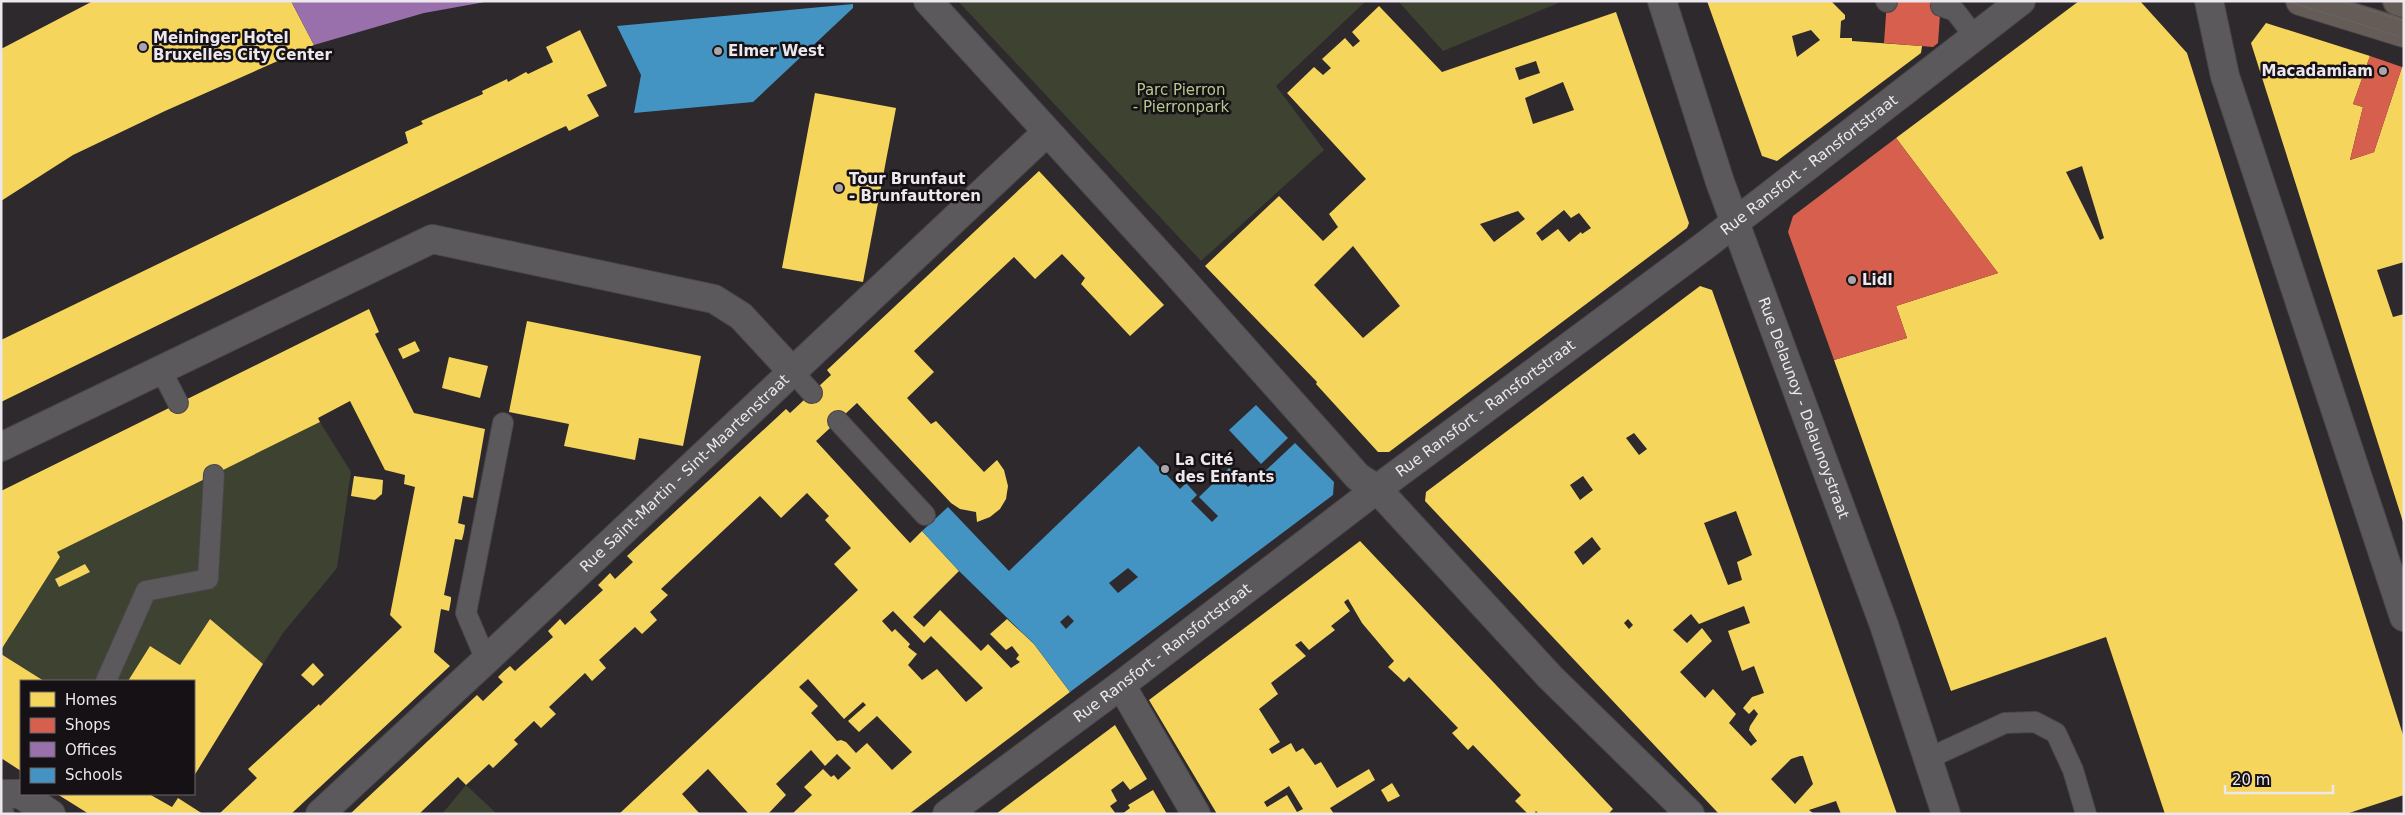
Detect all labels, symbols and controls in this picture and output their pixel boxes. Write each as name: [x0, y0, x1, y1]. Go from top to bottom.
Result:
place label: Meininger Hotel Bruxelles City Center: [153, 29, 332, 64]
marker: Meininger Hotel Bruxelles City Center: [137, 41, 149, 53]
place label: Elmer West: [728, 42, 824, 60]
marker: Elmer West: [712, 45, 724, 57]
place label: Macadamiam: [2262, 62, 2373, 80]
marker: Macadamiam: [2377, 65, 2389, 77]
park label: Parc Pierron - Pierronpark: [1133, 81, 1229, 116]
street label: Rue Ransfort - Ransfortstraat: [1717, 91, 1901, 239]
place label: Tour Brunfaut - Brunfauttoren: [849, 170, 981, 205]
marker: Tour Brunfaut - Brunfauttoren: [833, 182, 845, 194]
place label: Lidl: [1862, 271, 1893, 289]
marker: Lidl: [1846, 274, 1858, 286]
street label: Rue Delaunoy - Delaunoystraat: [1754, 295, 1853, 521]
street label: Rue Ransfort - Ransfortstraat: [1392, 336, 1579, 481]
street label: Rue Saint-Martin - Sint-Maartenstraat: [576, 370, 793, 576]
place label: La Cité des Enfants: [1175, 451, 1274, 486]
marker: La Cité des Enfants: [1159, 463, 1171, 475]
street label: Rue Ransfort - Ransfortstraat: [1070, 579, 1255, 726]
legend: [20, 680, 195, 795]
text: Homes: [65, 691, 117, 709]
text: Shops: [65, 716, 111, 734]
text: Offices: [65, 741, 117, 759]
scale bar: [2225, 762, 2332, 794]
text: Schools: [65, 766, 123, 784]
text: 20 m: [2232, 771, 2270, 789]

